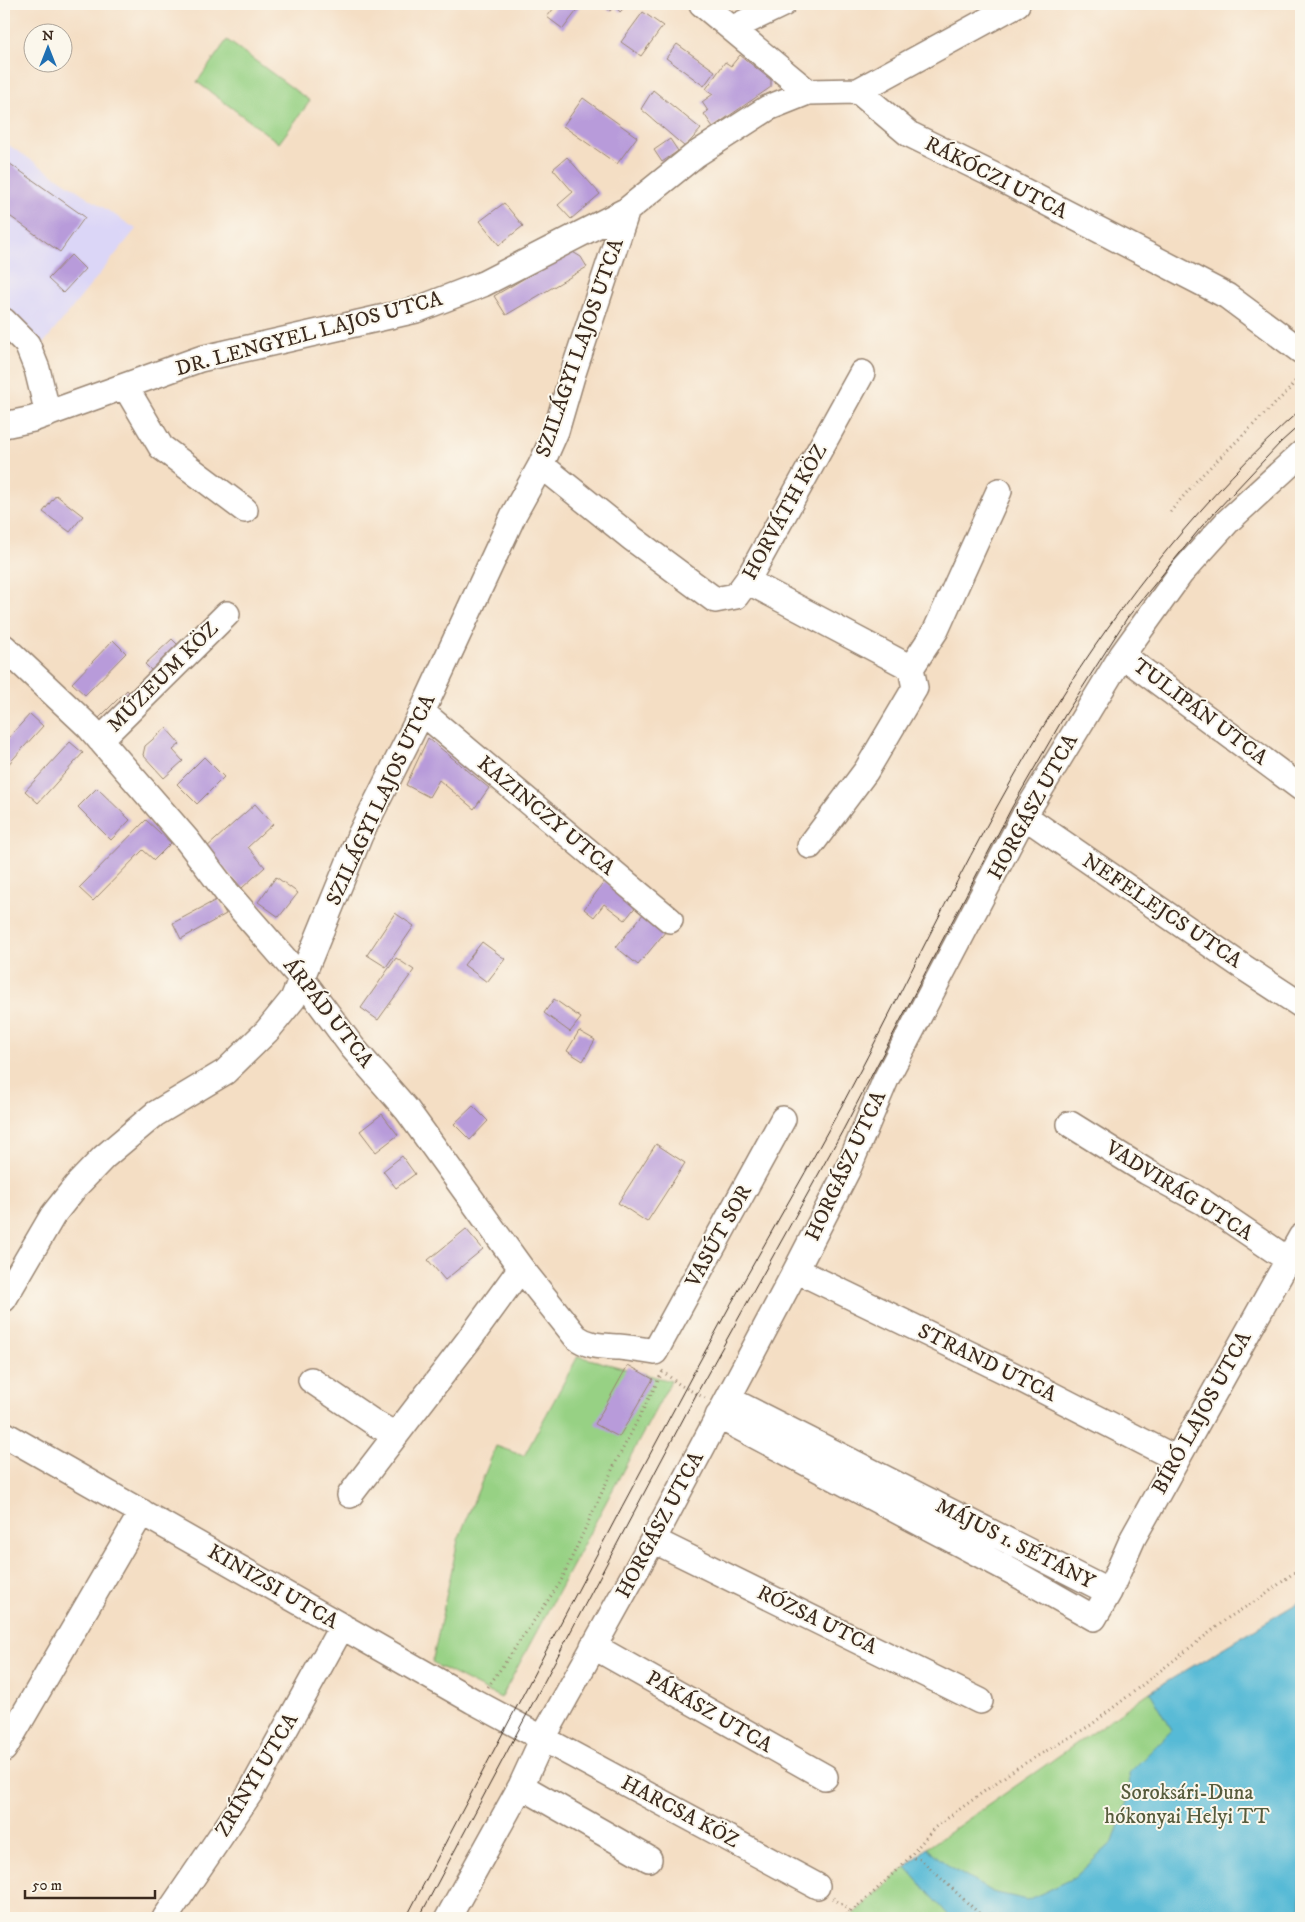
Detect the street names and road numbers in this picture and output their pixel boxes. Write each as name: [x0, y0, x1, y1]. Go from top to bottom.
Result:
street label: RÁKÓCZI UTCA: [920, 129, 1073, 225]
street label: SZILÁGYI LAJOS UTCA: [528, 234, 630, 461]
street label: DR. LENGYEL LAJOS UTCA: [173, 286, 446, 382]
street label: HORVÁTH KÖZ: [735, 438, 833, 585]
street label: MÚZEUM KÖZ: [101, 615, 224, 738]
street label: TULIPÁN UTCA: [1127, 651, 1274, 772]
street label: SZILÁGYI LAJOS UTCA: [319, 689, 442, 910]
street label: HORGÁSZ UTCA: [981, 728, 1084, 884]
street label: KAZINCZY UTCA: [472, 751, 621, 882]
street label: NEFELEJCS UTCA: [1077, 848, 1247, 974]
street label: ÁRPÁD UTCA: [277, 952, 381, 1073]
street label: HORGÁSZ UTCA: [798, 1085, 892, 1245]
street label: VADVIRÁG UTCA: [1100, 1133, 1259, 1247]
street label: VASÚT SOR: [678, 1179, 758, 1293]
street label: STRAND UTCA: [913, 1318, 1061, 1408]
street label: BÍRÓ LAJOS UTCA: [1145, 1326, 1258, 1499]
street label: HORGÁSZ UTCA: [609, 1446, 710, 1603]
street label: MÁJUS 1. SÉTÁNY: [931, 1491, 1100, 1596]
street label: KINIZSI UTCA: [203, 1539, 343, 1635]
street label: RÓZSA UTCA: [753, 1578, 883, 1661]
street label: PÁKÁSZ UTCA: [641, 1664, 778, 1759]
street label: ZRÍNYI UTCA: [208, 1707, 304, 1842]
street label: HARCSA KÖZ: [616, 1769, 744, 1854]

